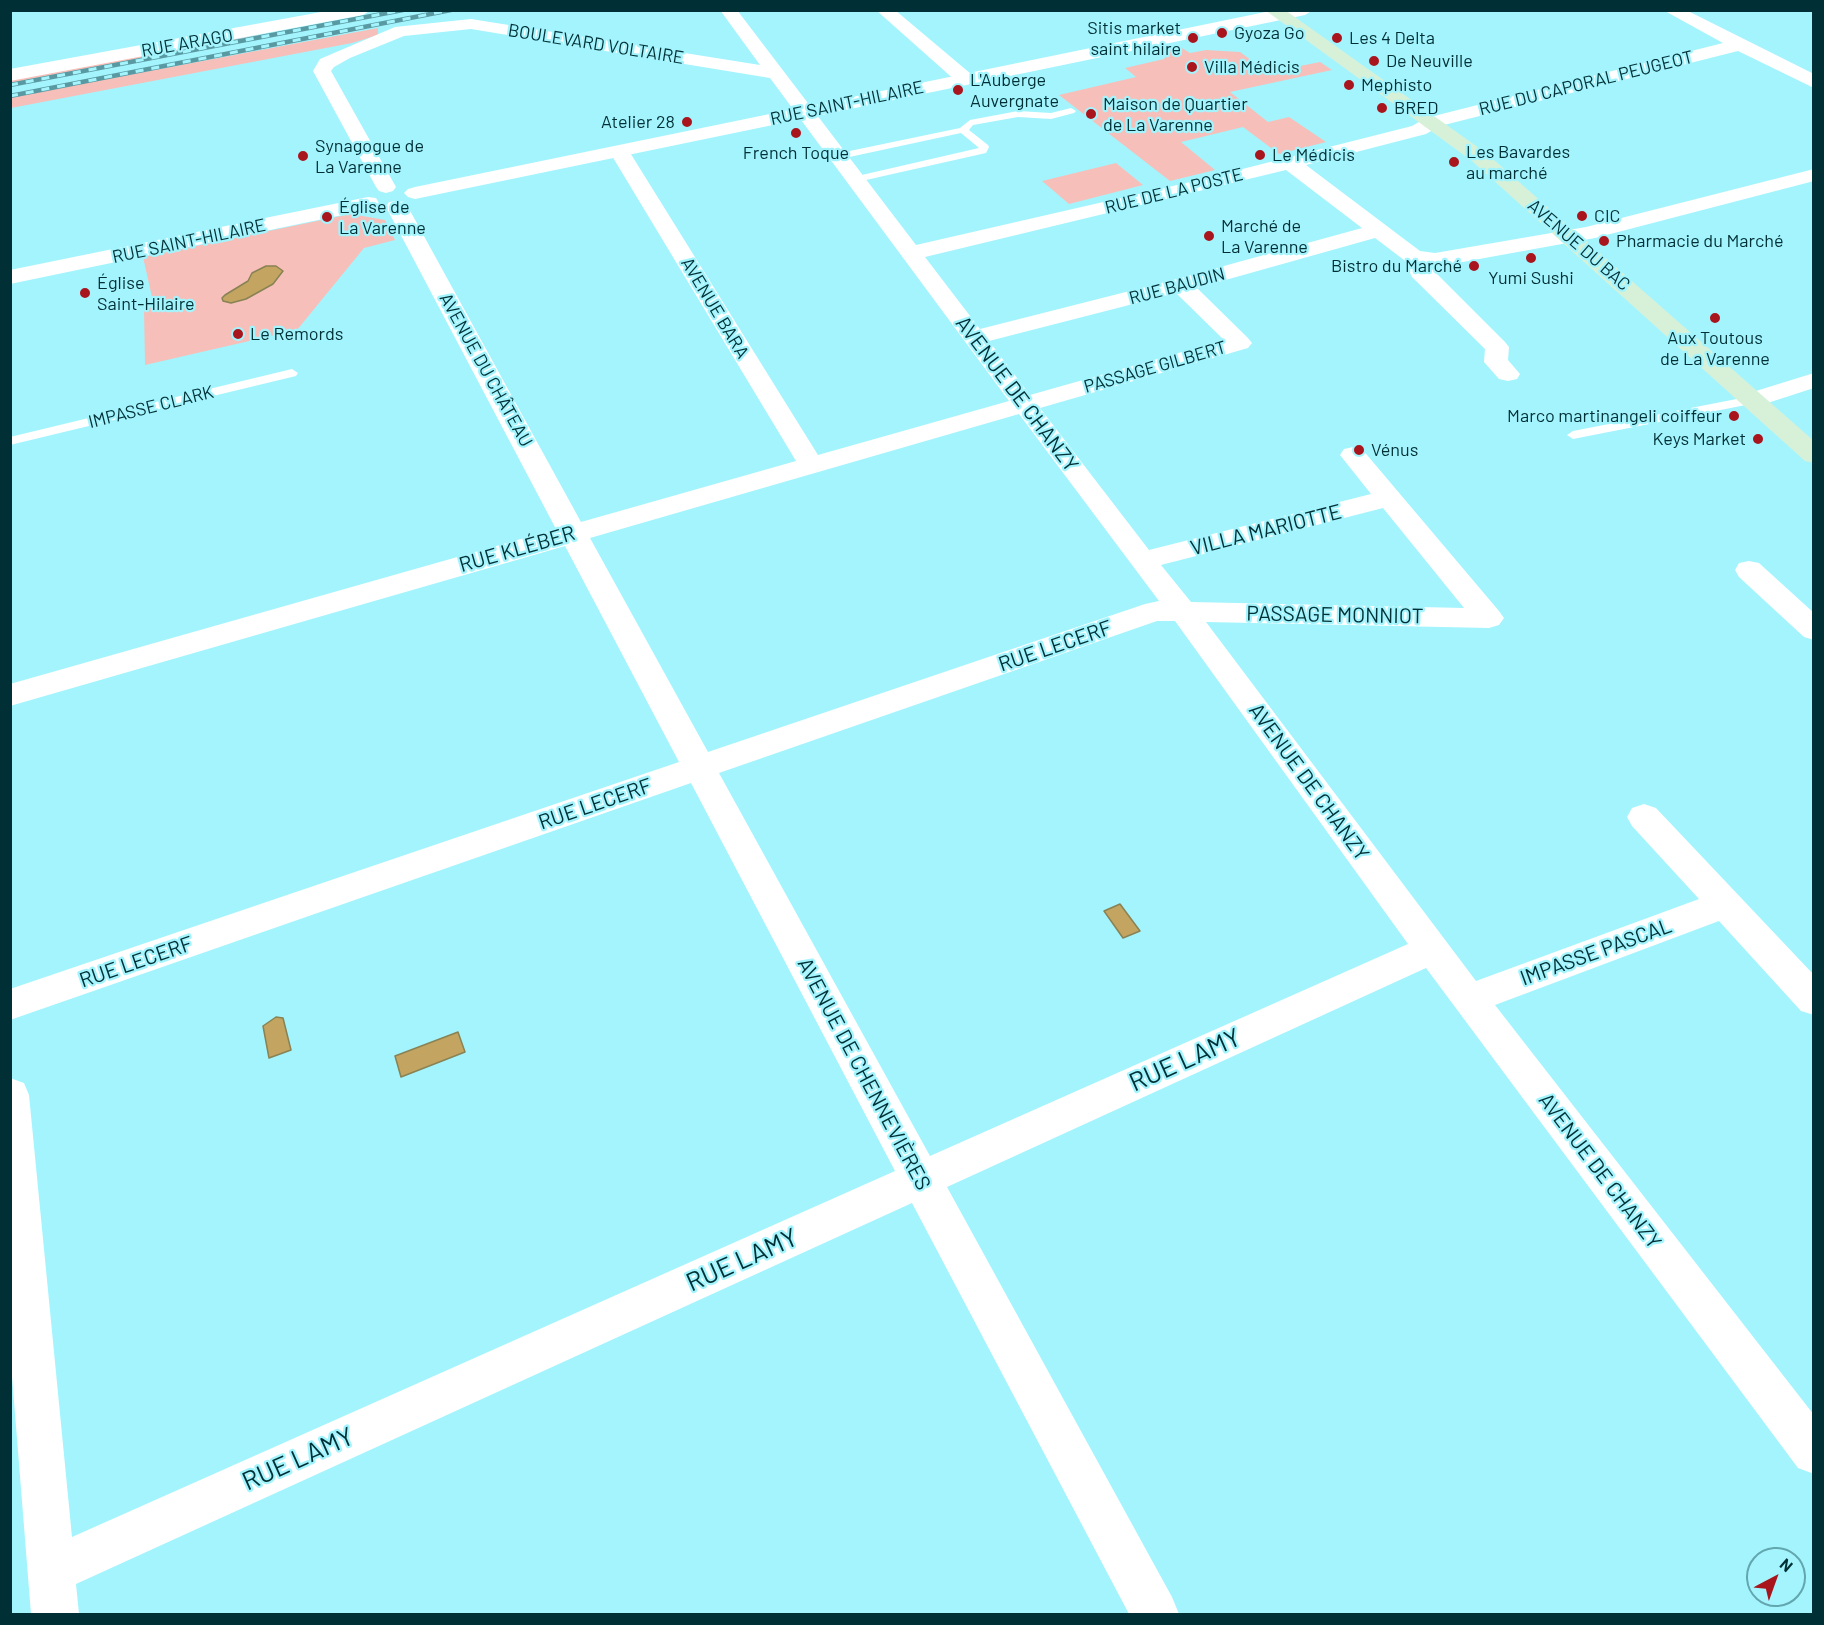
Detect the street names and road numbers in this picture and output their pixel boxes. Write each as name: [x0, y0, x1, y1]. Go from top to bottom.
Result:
street label: BOULEVARD VOLTAIRE: [507, 19, 685, 69]
street label: RUE ARAGO: [139, 24, 235, 62]
street label: RUE DU CAPORAL PEUGEOT: [1477, 46, 1695, 120]
street label: RUE SAINT-HILAIRE: [768, 76, 926, 130]
street label: RUE DE LA POSTE: [1103, 163, 1245, 219]
street label: AVENUE DU BAC: [1523, 195, 1635, 295]
street label: RUE SAINT-HILAIRE: [110, 214, 268, 268]
street label: AVENUE BARA: [676, 254, 754, 362]
street label: RUE BAUDIN: [1127, 263, 1227, 309]
street label: AVENUE DU CHÂTEAU: [435, 289, 537, 451]
street label: AVENUE DE CHANZY: [950, 311, 1084, 477]
street label: PASSAGE GILBERT: [1081, 336, 1229, 398]
street label: IMPASSE CLARK: [86, 381, 216, 433]
street label: VILLA MARIOTTE: [1188, 499, 1344, 561]
street label: RUE KLÉBER: [456, 520, 578, 578]
street label: PASSAGE MONNIOT: [1246, 601, 1424, 629]
street label: RUE LECERF: [995, 615, 1115, 677]
street label: AVENUE DE CHANZY: [1244, 698, 1374, 866]
street label: RUE LECERF: [535, 773, 655, 835]
street label: IMPASSE PASCAL: [1517, 913, 1675, 991]
street label: RUE LECERF: [76, 931, 196, 993]
street label: AVENUE DE CHENNEVIÈRES: [792, 954, 936, 1194]
street label: RUE LAMY: [1124, 1022, 1246, 1098]
street label: AVENUE DE CHANZY: [1533, 1088, 1667, 1254]
street label: RUE LAMY: [681, 1222, 803, 1298]
street label: RUE LAMY: [237, 1421, 359, 1497]

